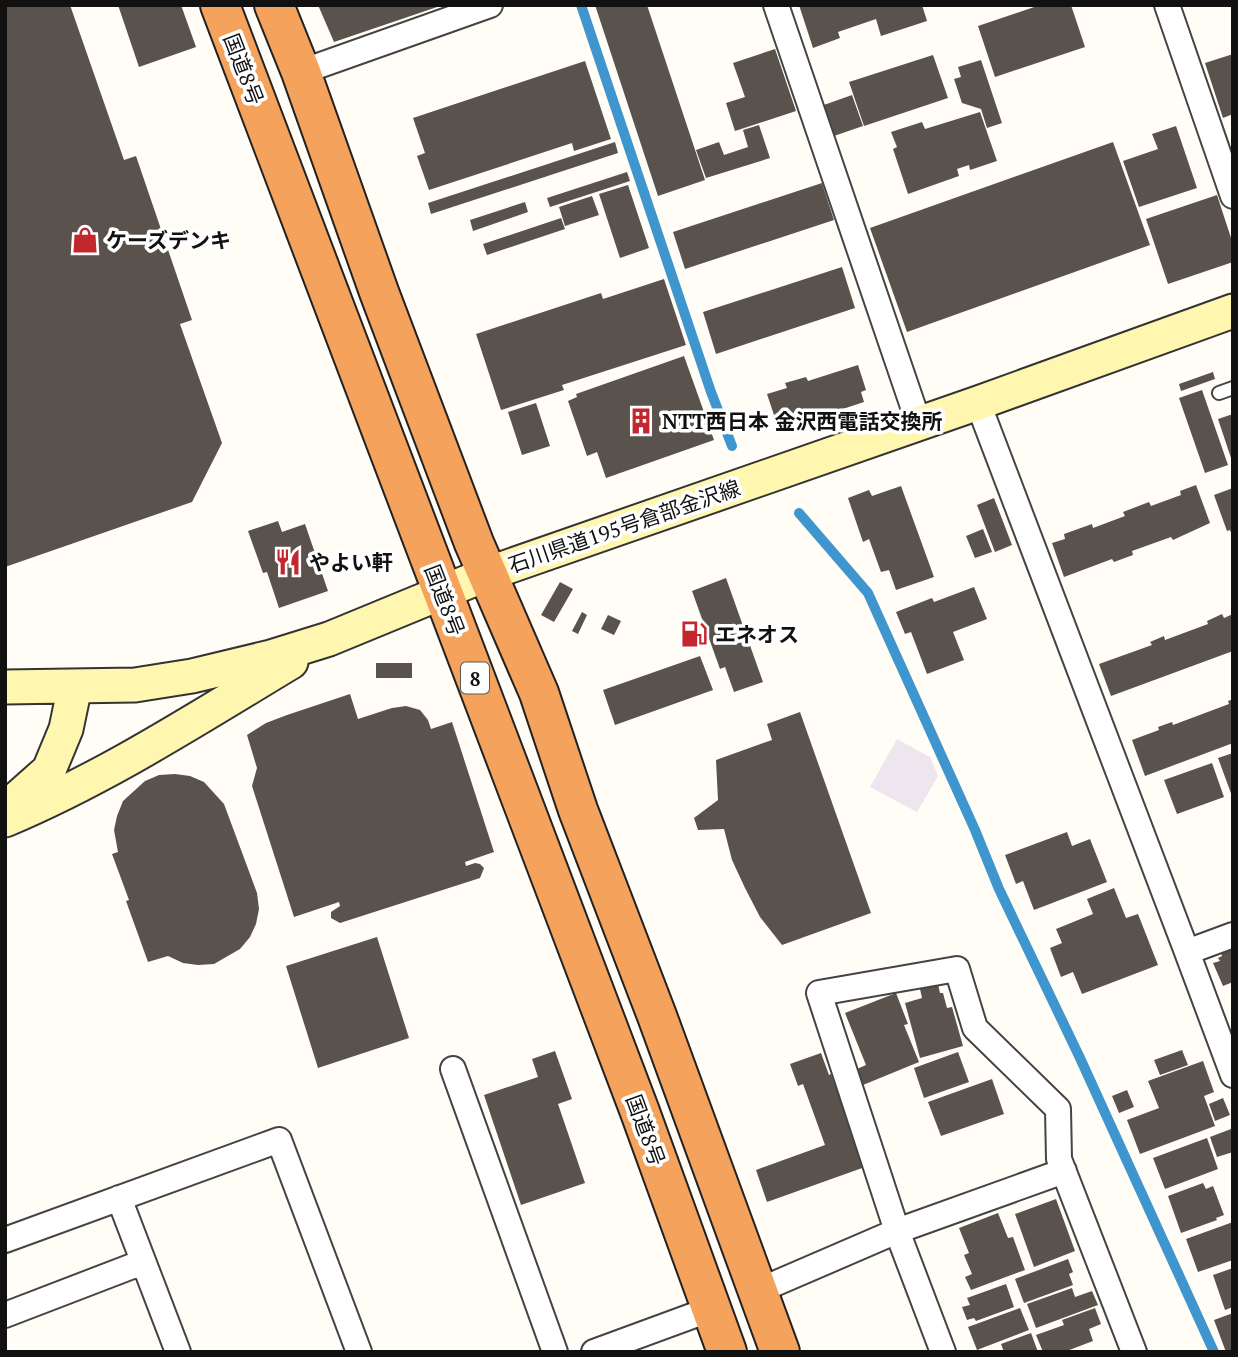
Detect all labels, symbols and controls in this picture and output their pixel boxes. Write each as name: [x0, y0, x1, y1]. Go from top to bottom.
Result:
street label: 国道8号: [218, 29, 270, 109]
shop icon: ケーズデンキ: [70, 225, 100, 255]
place label: ケーズデンキ: [106, 226, 231, 254]
building icon: NTT西日本 金沢西電話交換所: [626, 406, 656, 436]
place label: NTT西日本 金沢西電話交換所: [662, 407, 943, 435]
street label: 石川県道195号倉部金沢線: [504, 473, 744, 579]
restaurant icon: やよい軒: [273, 547, 303, 577]
place label: やよい軒: [309, 548, 393, 576]
street label: 国道8号: [419, 560, 471, 640]
fuel station icon: エネオス: [679, 619, 709, 649]
place label: エネオス: [715, 620, 799, 648]
road number: 8: [461, 663, 489, 694]
street label: 国道8号: [620, 1090, 672, 1170]

